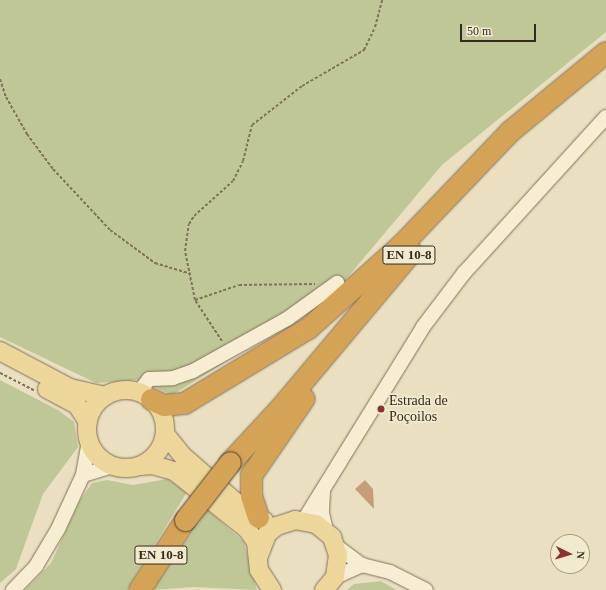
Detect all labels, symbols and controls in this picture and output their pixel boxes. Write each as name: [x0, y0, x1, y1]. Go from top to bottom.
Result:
scale bar: [462, 16, 538, 42]
text: 50 m: [467, 24, 491, 38]
road number: EN 10-8: [382, 244, 436, 266]
place label: Estrada de Poçoilos: [389, 393, 448, 426]
marker: Estrada de Poçoilos: [376, 404, 386, 414]
north arrow: [550, 534, 590, 574]
road number: EN 10-8: [134, 544, 188, 566]
text: N: [575, 550, 587, 559]

